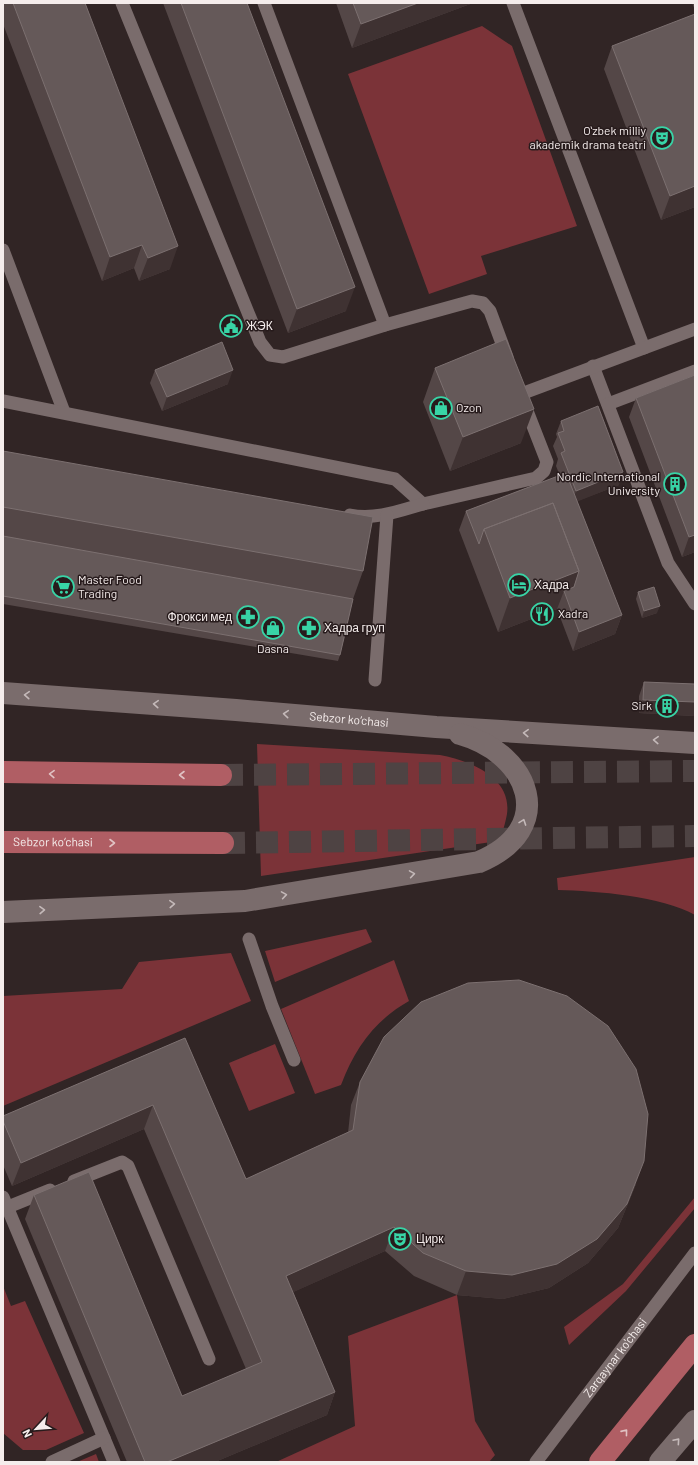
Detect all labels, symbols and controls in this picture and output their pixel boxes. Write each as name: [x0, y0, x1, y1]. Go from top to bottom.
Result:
place label: Oʻzbek milliy akademik drama teatri: [530, 123, 646, 151]
theatre icon: Oʻzbek milliy akademik drama teatri: [649, 125, 675, 151]
public building icon: ЖЭК: [218, 313, 244, 339]
place label: ЖЭК: [246, 318, 273, 332]
shop icon: Ozon: [428, 395, 454, 421]
place label: Ozon: [456, 400, 482, 414]
place label: Nordic International University: [556, 469, 660, 497]
building icon: Nordic International University: [662, 471, 688, 497]
place label: Master Food Trading: [78, 572, 142, 600]
hotel icon: Хадра: [506, 572, 532, 598]
supermarket icon: Master Food Trading: [50, 574, 76, 600]
place label: Хадра: [534, 577, 569, 592]
restaurant icon: Xadra: [529, 601, 555, 627]
pharmacy icon: Фрокси мед: [235, 604, 261, 630]
place label: Xadra: [558, 606, 588, 620]
place label: Фрокси мед: [167, 609, 232, 624]
shop icon: Dasna: [260, 615, 286, 641]
pharmacy icon: Хадра груп: [296, 615, 322, 641]
place label: Хадра груп: [324, 620, 385, 635]
place label: Dasna: [257, 641, 289, 655]
one-way arrow: [24, 691, 30, 700]
building icon: Sirk: [654, 693, 680, 719]
place label: Sirk: [632, 698, 652, 712]
one-way arrow: [153, 700, 159, 709]
street label: Sebzor ko‘chasi: [309, 708, 389, 729]
one-way arrow: [283, 710, 289, 719]
one-way arrow: [523, 728, 529, 737]
one-way arrow: [653, 736, 659, 745]
one-way arrow: [49, 770, 55, 778]
one-way arrow: [179, 771, 185, 779]
one-way arrow: [518, 818, 526, 825]
street label: Sebzor ko‘chasi: [13, 834, 93, 848]
one-way arrow: [109, 839, 115, 847]
one-way arrow: [409, 870, 415, 879]
one-way arrow: [281, 891, 287, 900]
one-way arrow: [169, 900, 175, 909]
one-way arrow: [39, 906, 45, 915]
theatre icon: Цирк: [387, 1226, 413, 1252]
place label: Цирк: [416, 1231, 444, 1246]
street label: Zarqaynar ko'chasi: [580, 1315, 649, 1399]
north arrow: [16, 1409, 56, 1449]
text: N: [19, 1427, 34, 1440]
one-way arrow: [620, 1429, 627, 1436]
one-way arrow: [673, 1439, 680, 1446]

